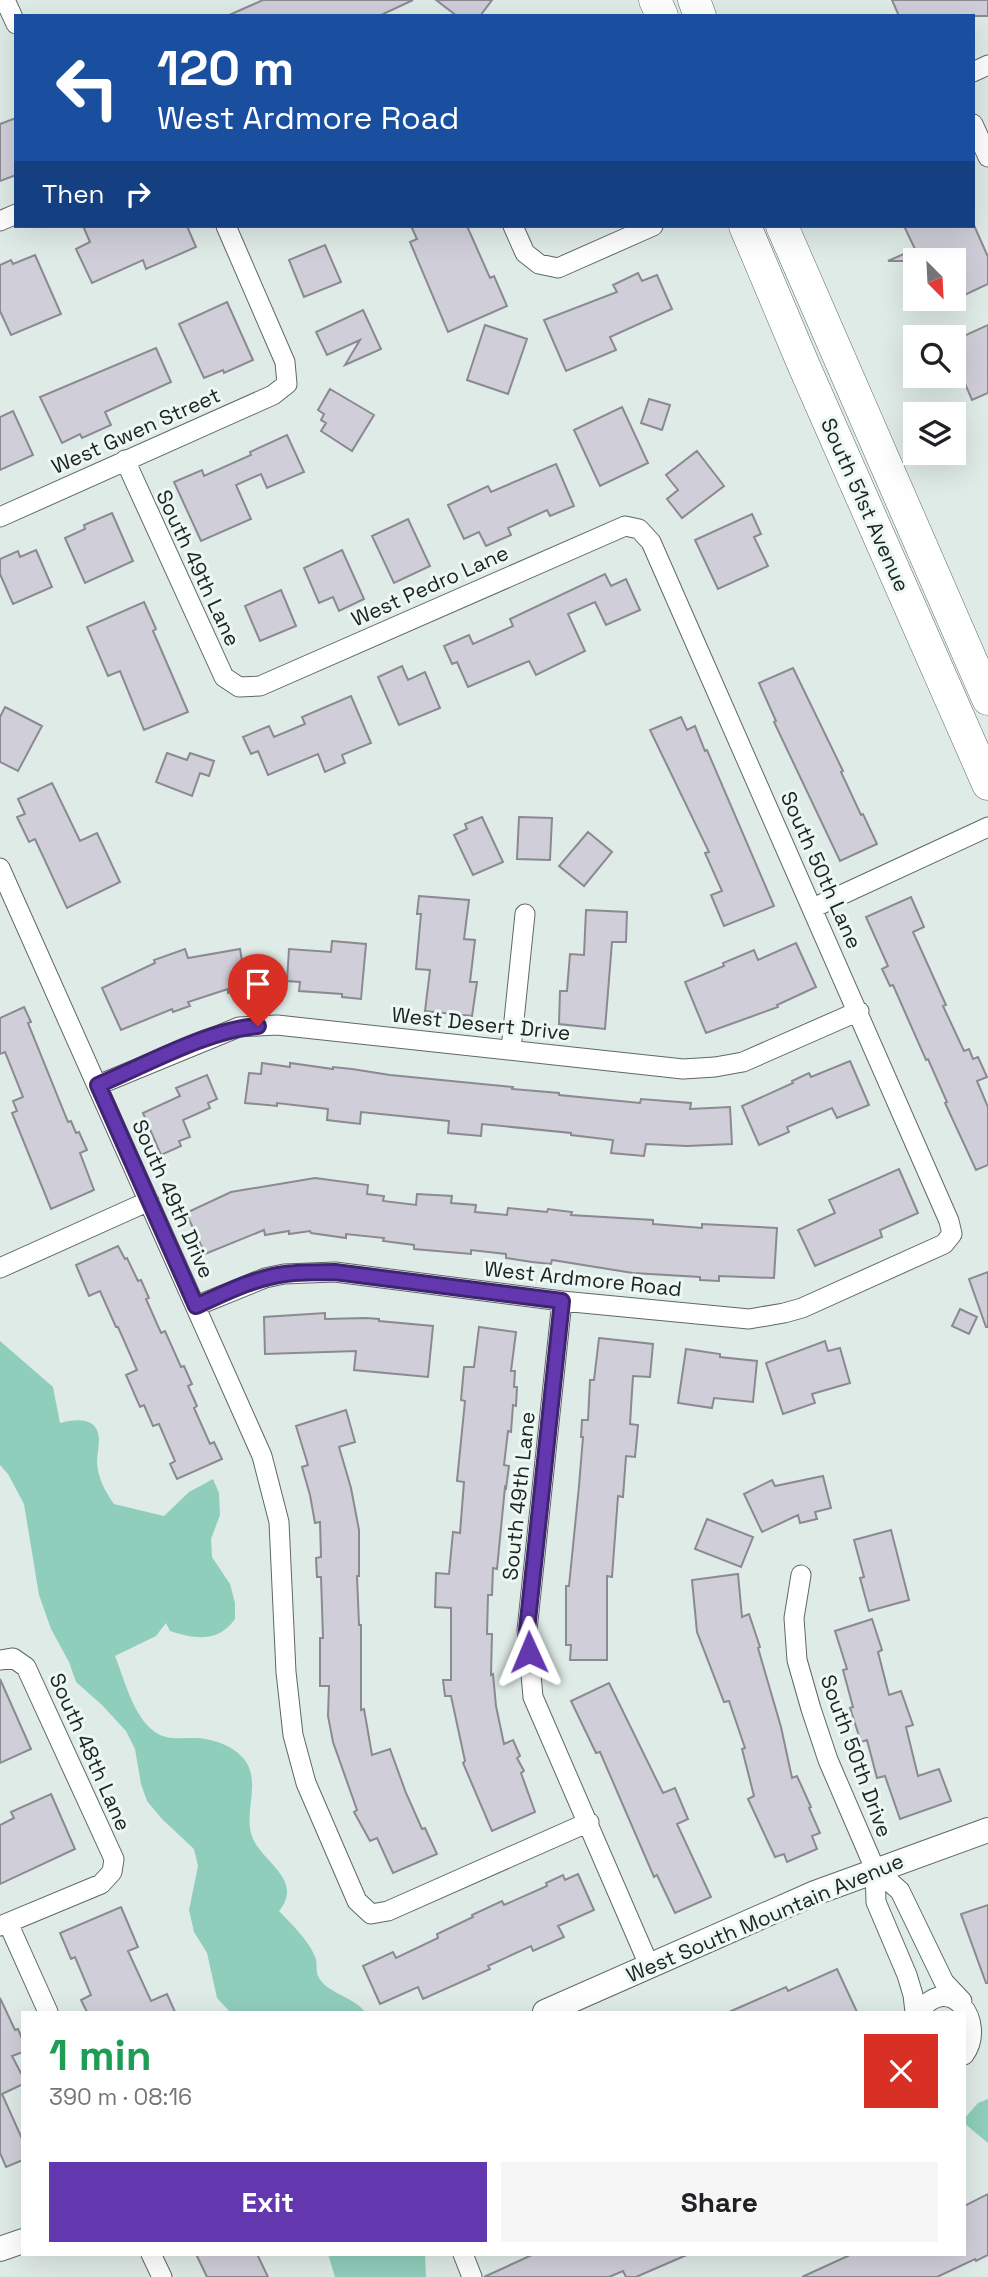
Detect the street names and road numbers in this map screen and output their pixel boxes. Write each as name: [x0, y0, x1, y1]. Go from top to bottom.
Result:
street label: West Gwen Street: [47, 381, 224, 480]
street label: South 51st Avenue: [815, 414, 916, 596]
street label: South 49th Lane: [150, 485, 246, 650]
street label: West Pedro Lane: [347, 539, 513, 632]
street label: South 50th Lane: [775, 787, 868, 953]
street label: West Desert Drive: [390, 1001, 572, 1046]
street label: South 49th Drive: [126, 1115, 221, 1282]
street label: West Ardmore Road: [483, 1255, 683, 1302]
street label: South 49th Lane: [496, 1410, 541, 1582]
street label: South 48th Lane: [44, 1669, 137, 1835]
street label: South 50th Drive: [815, 1671, 898, 1841]
street label: West South Mountain Avenue: [622, 1847, 908, 1988]

